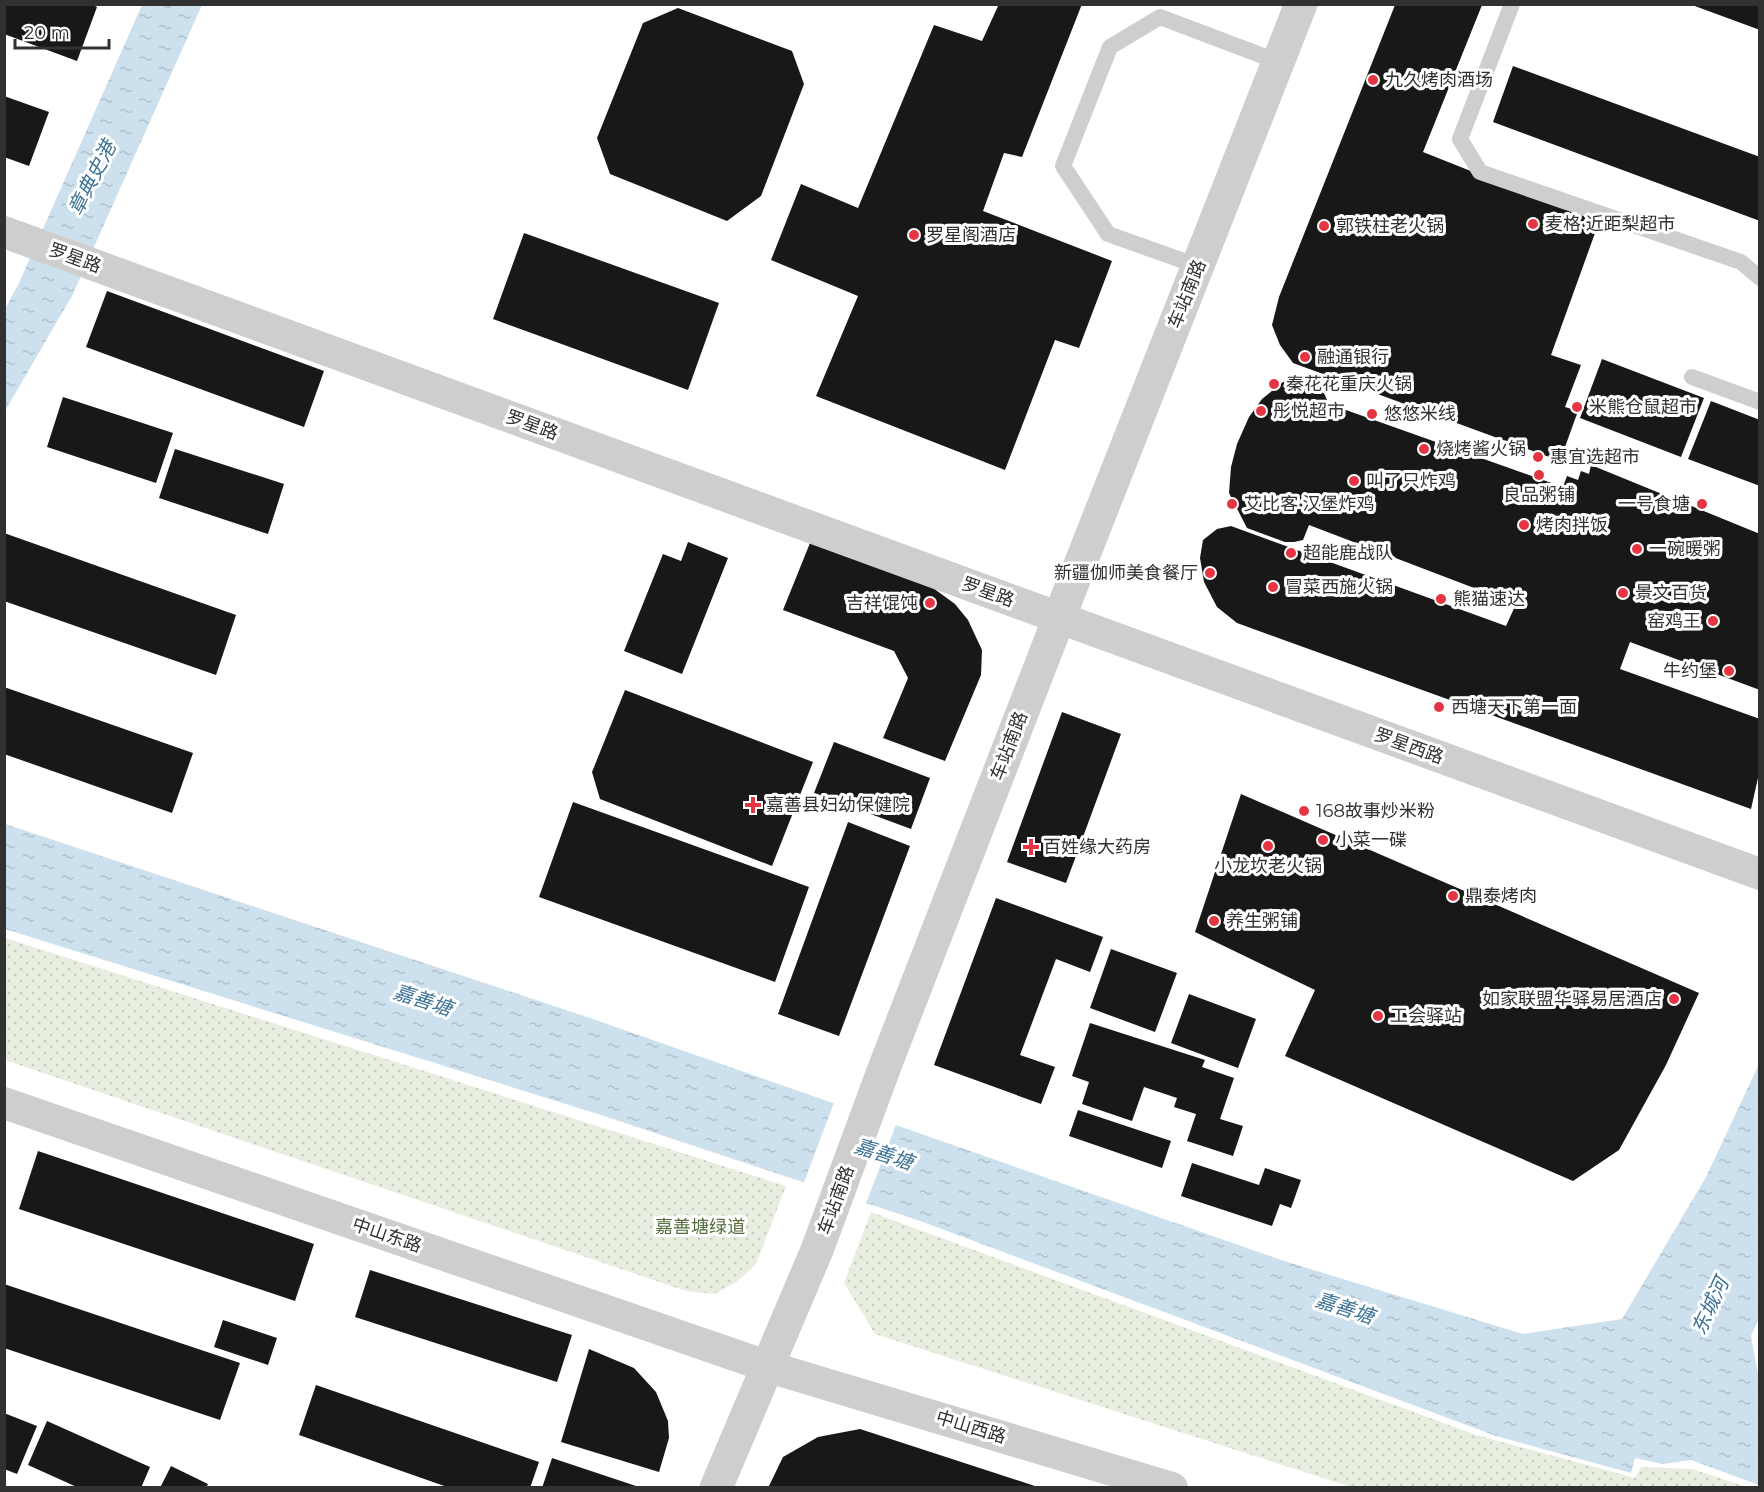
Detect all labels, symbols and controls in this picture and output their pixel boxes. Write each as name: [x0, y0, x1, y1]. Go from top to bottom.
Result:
scale bar: [15, 12, 110, 50]
text: 20 m: [24, 22, 70, 44]
place label: 九久烤肉酒场: [1385, 69, 1493, 91]
marker: 九久烤肉酒场: [1366, 73, 1380, 87]
water label: 章典史港: [63, 134, 122, 219]
place label: 麦格·近距梨超市: [1545, 213, 1676, 235]
place label: 郭铁柱老火锅: [1336, 215, 1444, 237]
marker: 麦格·近距梨超市: [1526, 217, 1540, 231]
marker: 郭铁柱老火锅: [1317, 219, 1331, 233]
place label: 罗星阁酒店: [926, 224, 1016, 246]
marker: 罗星阁酒店: [907, 228, 921, 242]
street label: 罗星路: [46, 238, 104, 278]
street label: 车站南路: [1163, 257, 1211, 331]
place label: 融通银行: [1317, 346, 1389, 368]
marker: 融通银行: [1298, 350, 1312, 364]
place label: 秦花花重庆火锅: [1286, 373, 1412, 395]
marker: 秦花花重庆火锅: [1267, 377, 1281, 391]
place label: 米熊仓鼠超市: [1589, 396, 1697, 418]
place label: 彤悦超市: [1273, 400, 1345, 422]
marker: 米熊仓鼠超市: [1570, 400, 1584, 414]
place label: 悠悠米线: [1384, 403, 1456, 425]
marker: 彤悦超市: [1254, 404, 1268, 418]
street label: 罗星路: [503, 405, 561, 445]
marker: 悠悠米线: [1365, 407, 1379, 421]
place label: 烧烤酱火锅: [1436, 438, 1526, 460]
marker: 烧烤酱火锅: [1417, 442, 1431, 456]
place label: 惠宜选超市: [1550, 446, 1640, 468]
marker: 惠宜选超市: [1531, 450, 1545, 464]
marker: 良品粥铺: [1532, 468, 1546, 482]
place label: 叫了只炸鸡: [1366, 470, 1456, 492]
marker: 叫了只炸鸡: [1347, 474, 1361, 488]
place label: 良品粥铺: [1503, 484, 1575, 506]
place label: 艾比客·汉堡炸鸡: [1244, 493, 1375, 515]
place label: 一号食塘: [1618, 493, 1690, 515]
marker: 艾比客·汉堡炸鸡: [1225, 497, 1239, 511]
marker: 一号食塘: [1695, 497, 1709, 511]
place label: 烤肉拌饭: [1536, 514, 1608, 536]
marker: 烤肉拌饭: [1517, 518, 1531, 532]
place label: 一碗暖粥: [1649, 538, 1721, 560]
place label: 超能鹿战队: [1303, 542, 1393, 564]
marker: 一碗暖粥: [1630, 542, 1644, 556]
marker: 超能鹿战队: [1284, 546, 1298, 560]
place label: 新疆伽师美食餐厅: [1054, 562, 1198, 584]
marker: 新疆伽师美食餐厅: [1203, 566, 1217, 580]
street label: 罗星路: [959, 572, 1017, 612]
place label: 冒菜西施火锅: [1285, 576, 1393, 598]
marker: 冒菜西施火锅: [1266, 580, 1280, 594]
place label: 景文百货: [1635, 582, 1707, 604]
marker: 景文百货: [1616, 586, 1630, 600]
place label: 熊猫速达: [1453, 588, 1525, 610]
place label: 吉祥馄饨: [846, 592, 918, 614]
marker: 熊猫速达: [1434, 592, 1448, 606]
marker: 吉祥馄饨: [923, 596, 937, 610]
place label: 窑鸡王: [1647, 610, 1701, 632]
marker: 窑鸡王: [1706, 614, 1720, 628]
place label: 牛约堡: [1663, 660, 1717, 682]
marker: 牛约堡: [1722, 664, 1736, 678]
place label: 西塘天下第一面: [1451, 696, 1577, 718]
marker: 西塘天下第一面: [1432, 700, 1446, 714]
street label: 车站南路: [986, 708, 1032, 784]
street label: 罗星西路: [1371, 723, 1447, 769]
place label: 嘉善县妇幼保健院: [766, 794, 910, 816]
marker: 嘉善县妇幼保健院: [744, 796, 762, 814]
place label: 168故事炒米粉: [1316, 800, 1435, 822]
marker: 168故事炒米粉: [1297, 804, 1311, 818]
place label: 小菜一碟: [1335, 829, 1407, 851]
marker: 小菜一碟: [1316, 833, 1330, 847]
place label: 百姓缘大药房: [1043, 836, 1151, 858]
marker: 小龙坎老火锅: [1261, 839, 1275, 853]
marker: 百姓缘大药房: [1024, 840, 1038, 854]
place label: 小龙坎老火锅: [1214, 855, 1322, 877]
place label: 鼎泰烤肉: [1465, 885, 1537, 907]
marker: 鼎泰烤肉: [1446, 889, 1460, 903]
place label: 养生粥铺: [1226, 910, 1298, 932]
marker: 养生粥铺: [1207, 914, 1221, 928]
water label: 嘉善塘: [391, 979, 458, 1022]
place label: 如家联盟华驿易居酒店: [1482, 988, 1662, 1010]
marker: 如家联盟华驿易居酒店: [1667, 992, 1681, 1006]
place label: 工会驿站: [1390, 1005, 1462, 1027]
marker: 工会驿站: [1371, 1009, 1385, 1023]
water label: 嘉善塘: [852, 1133, 919, 1176]
street label: 车站南路: [813, 1162, 859, 1238]
street label: 中山东路: [349, 1213, 425, 1257]
park label: 嘉善塘绿道: [655, 1216, 745, 1238]
water label: 东城河: [1686, 1270, 1735, 1338]
water label: 嘉善塘: [1313, 1287, 1380, 1330]
street label: 中山西路: [933, 1406, 1009, 1448]

